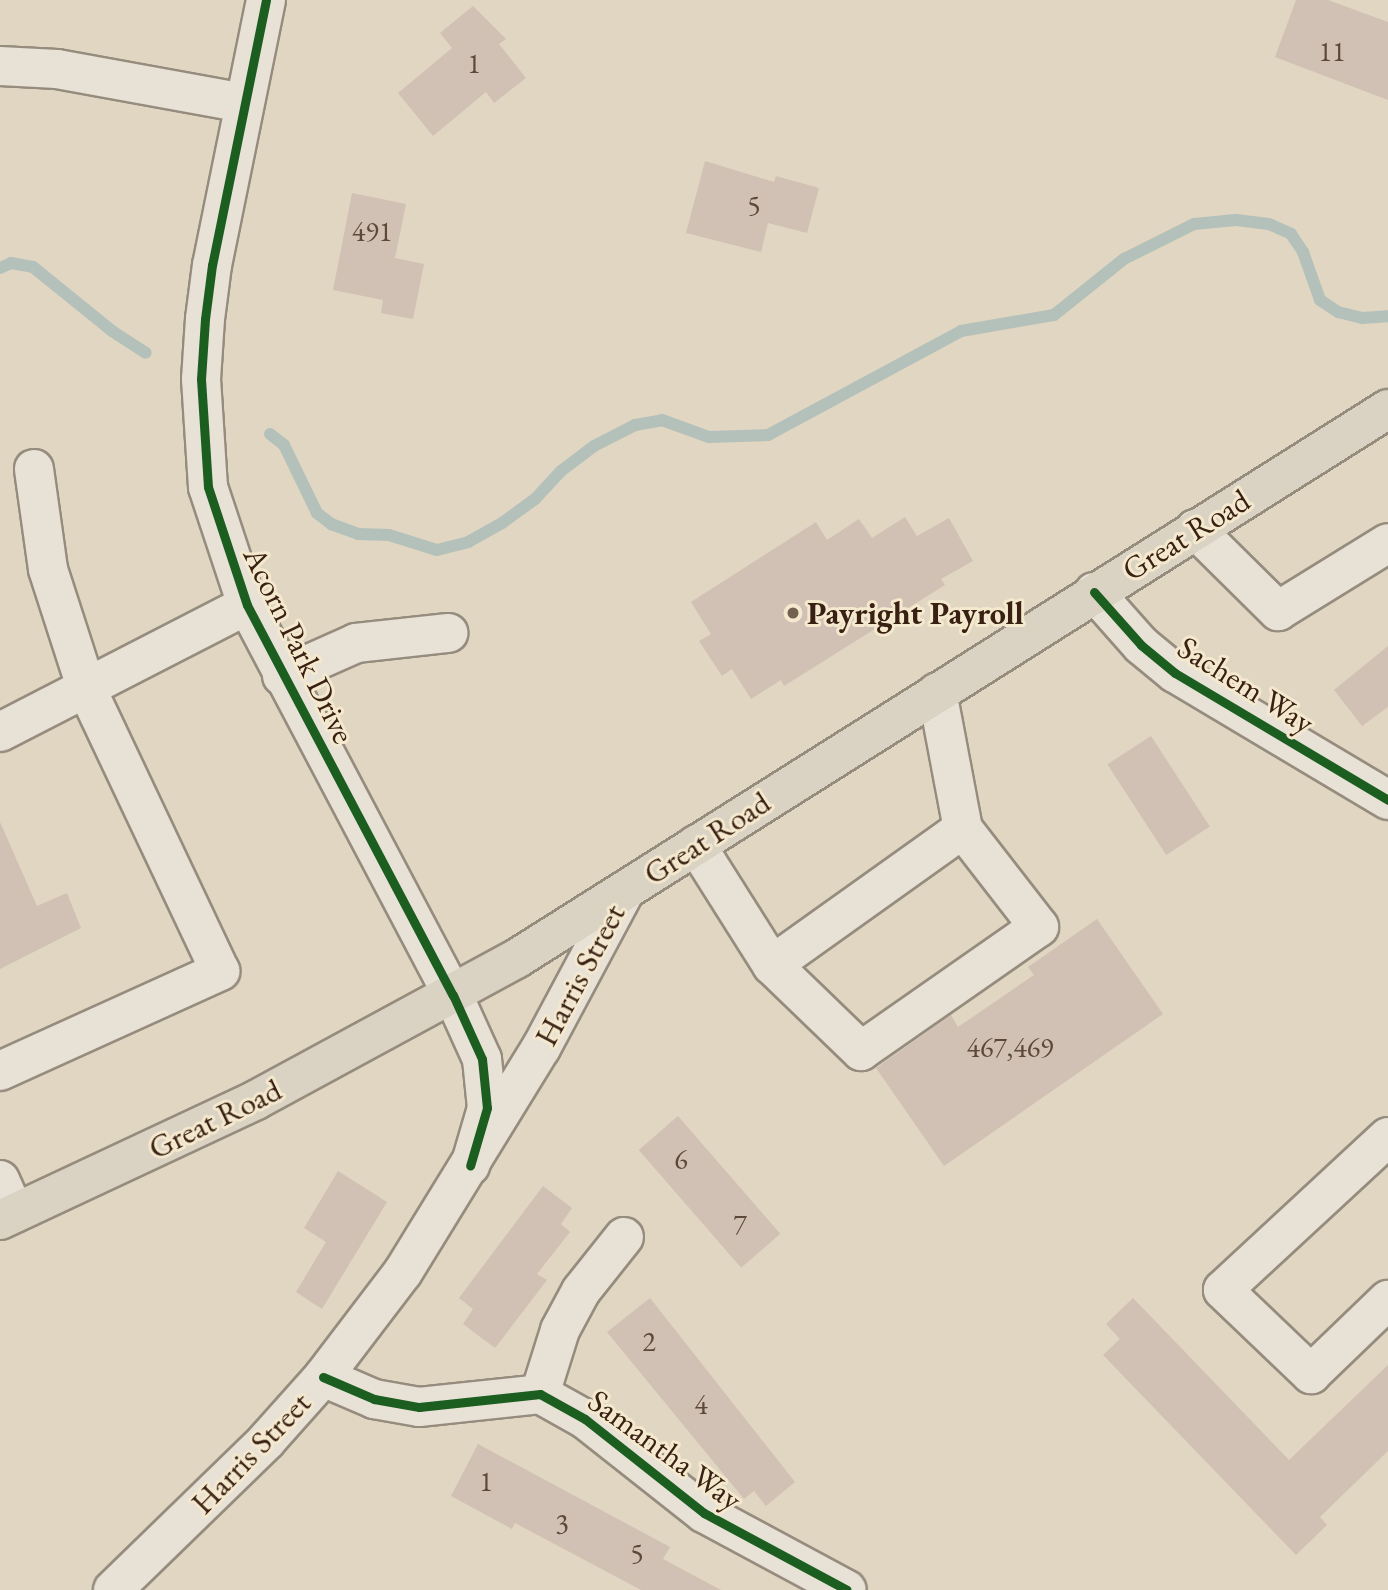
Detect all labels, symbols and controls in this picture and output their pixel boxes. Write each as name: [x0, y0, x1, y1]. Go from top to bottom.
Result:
house number: 11: [1319, 34, 1345, 68]
house number: 1: [467, 46, 481, 80]
house number: 5: [747, 188, 761, 222]
house number: 491: [352, 214, 392, 248]
street label: Great Road: [1115, 481, 1257, 589]
street label: Acorn Park Drive: [235, 541, 363, 749]
place label: Payright Payroll: [807, 594, 1024, 632]
marker: Payright Payroll: [785, 605, 801, 621]
street label: Sachem Way: [1171, 628, 1321, 742]
street label: Great Road: [637, 783, 777, 893]
street label: Harris Street: [527, 898, 633, 1052]
house number: 467,469: [966, 1030, 1054, 1064]
street label: Great Road: [142, 1070, 288, 1168]
house number: 6: [674, 1142, 688, 1176]
house number: 7: [733, 1207, 747, 1241]
house number: 2: [642, 1324, 656, 1358]
street label: Samantha Way: [581, 1381, 749, 1519]
street label: Harris Street: [183, 1384, 319, 1522]
house number: 4: [694, 1387, 708, 1421]
house number: 1: [479, 1464, 493, 1498]
house number: 3: [555, 1506, 569, 1540]
house number: 5: [630, 1536, 644, 1570]

